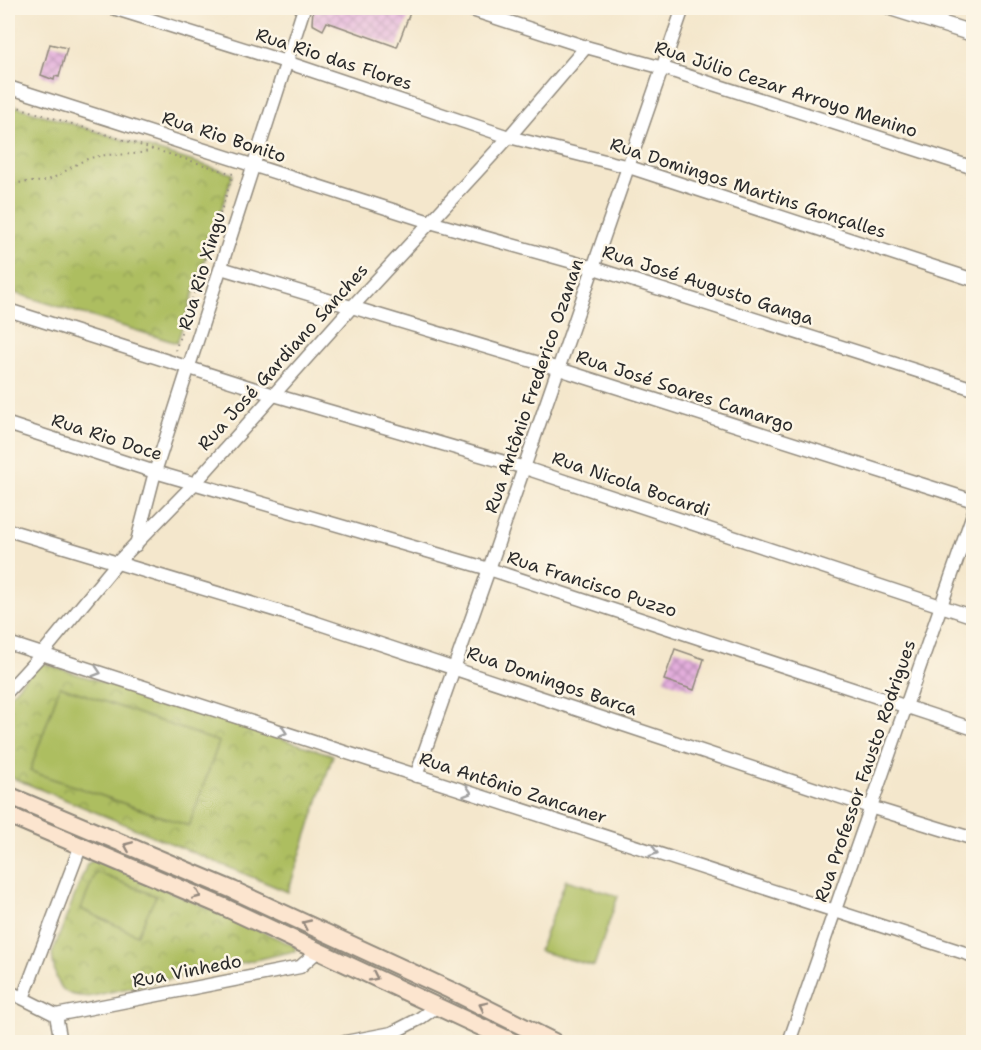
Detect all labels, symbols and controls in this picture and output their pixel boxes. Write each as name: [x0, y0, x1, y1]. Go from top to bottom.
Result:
street label: Rua Rio das Flores: [253, 22, 415, 96]
street label: Rua Júlio Cezar Arroyo Menino: [651, 35, 921, 143]
street label: Rua Rio Bonito: [159, 106, 289, 168]
street label: Rua Domingos Martins Gonçalles: [607, 132, 889, 244]
street label: Rua Rio Xingu: [173, 209, 231, 333]
street label: Rua José Augusto Ganga: [599, 239, 817, 331]
street label: Rua Antônio Frederico Ozanan: [479, 256, 589, 516]
street label: Rua José Gardiano Sanches: [192, 258, 374, 456]
street label: Rua José Soares Camargo: [573, 344, 797, 438]
street label: Rua Rio Doce: [48, 408, 166, 466]
street label: Rua Nicola Bocardi: [549, 446, 713, 522]
street label: Rua Francisco Puzzo: [504, 545, 680, 623]
street label: Rua Professor Fausto Rodrigues: [809, 636, 921, 906]
street label: Rua Domingos Barca: [464, 641, 640, 721]
one-way arrow: [91, 665, 102, 677]
one-way arrow: [277, 725, 288, 738]
street label: Rua Antônio Zancaner: [416, 746, 610, 830]
one-way arrow: [462, 785, 473, 797]
one-way arrow: [123, 841, 134, 853]
one-way arrow: [648, 845, 659, 858]
one-way arrow: [190, 888, 201, 900]
one-way arrow: [301, 919, 312, 931]
street label: Rua Vinhedo: [130, 949, 244, 993]
one-way arrow: [367, 969, 378, 981]
one-way arrow: [478, 1002, 489, 1014]

